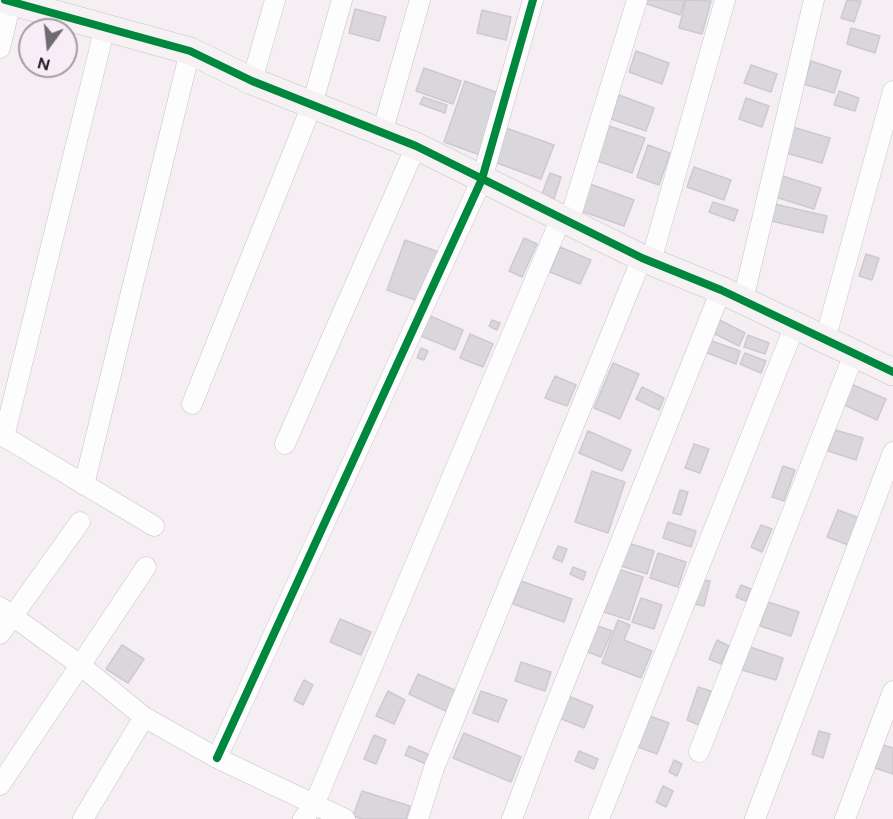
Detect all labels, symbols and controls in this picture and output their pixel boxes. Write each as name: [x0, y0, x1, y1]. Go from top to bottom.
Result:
north arrow: [18, 18, 78, 78]
text: N: [35, 53, 52, 75]

